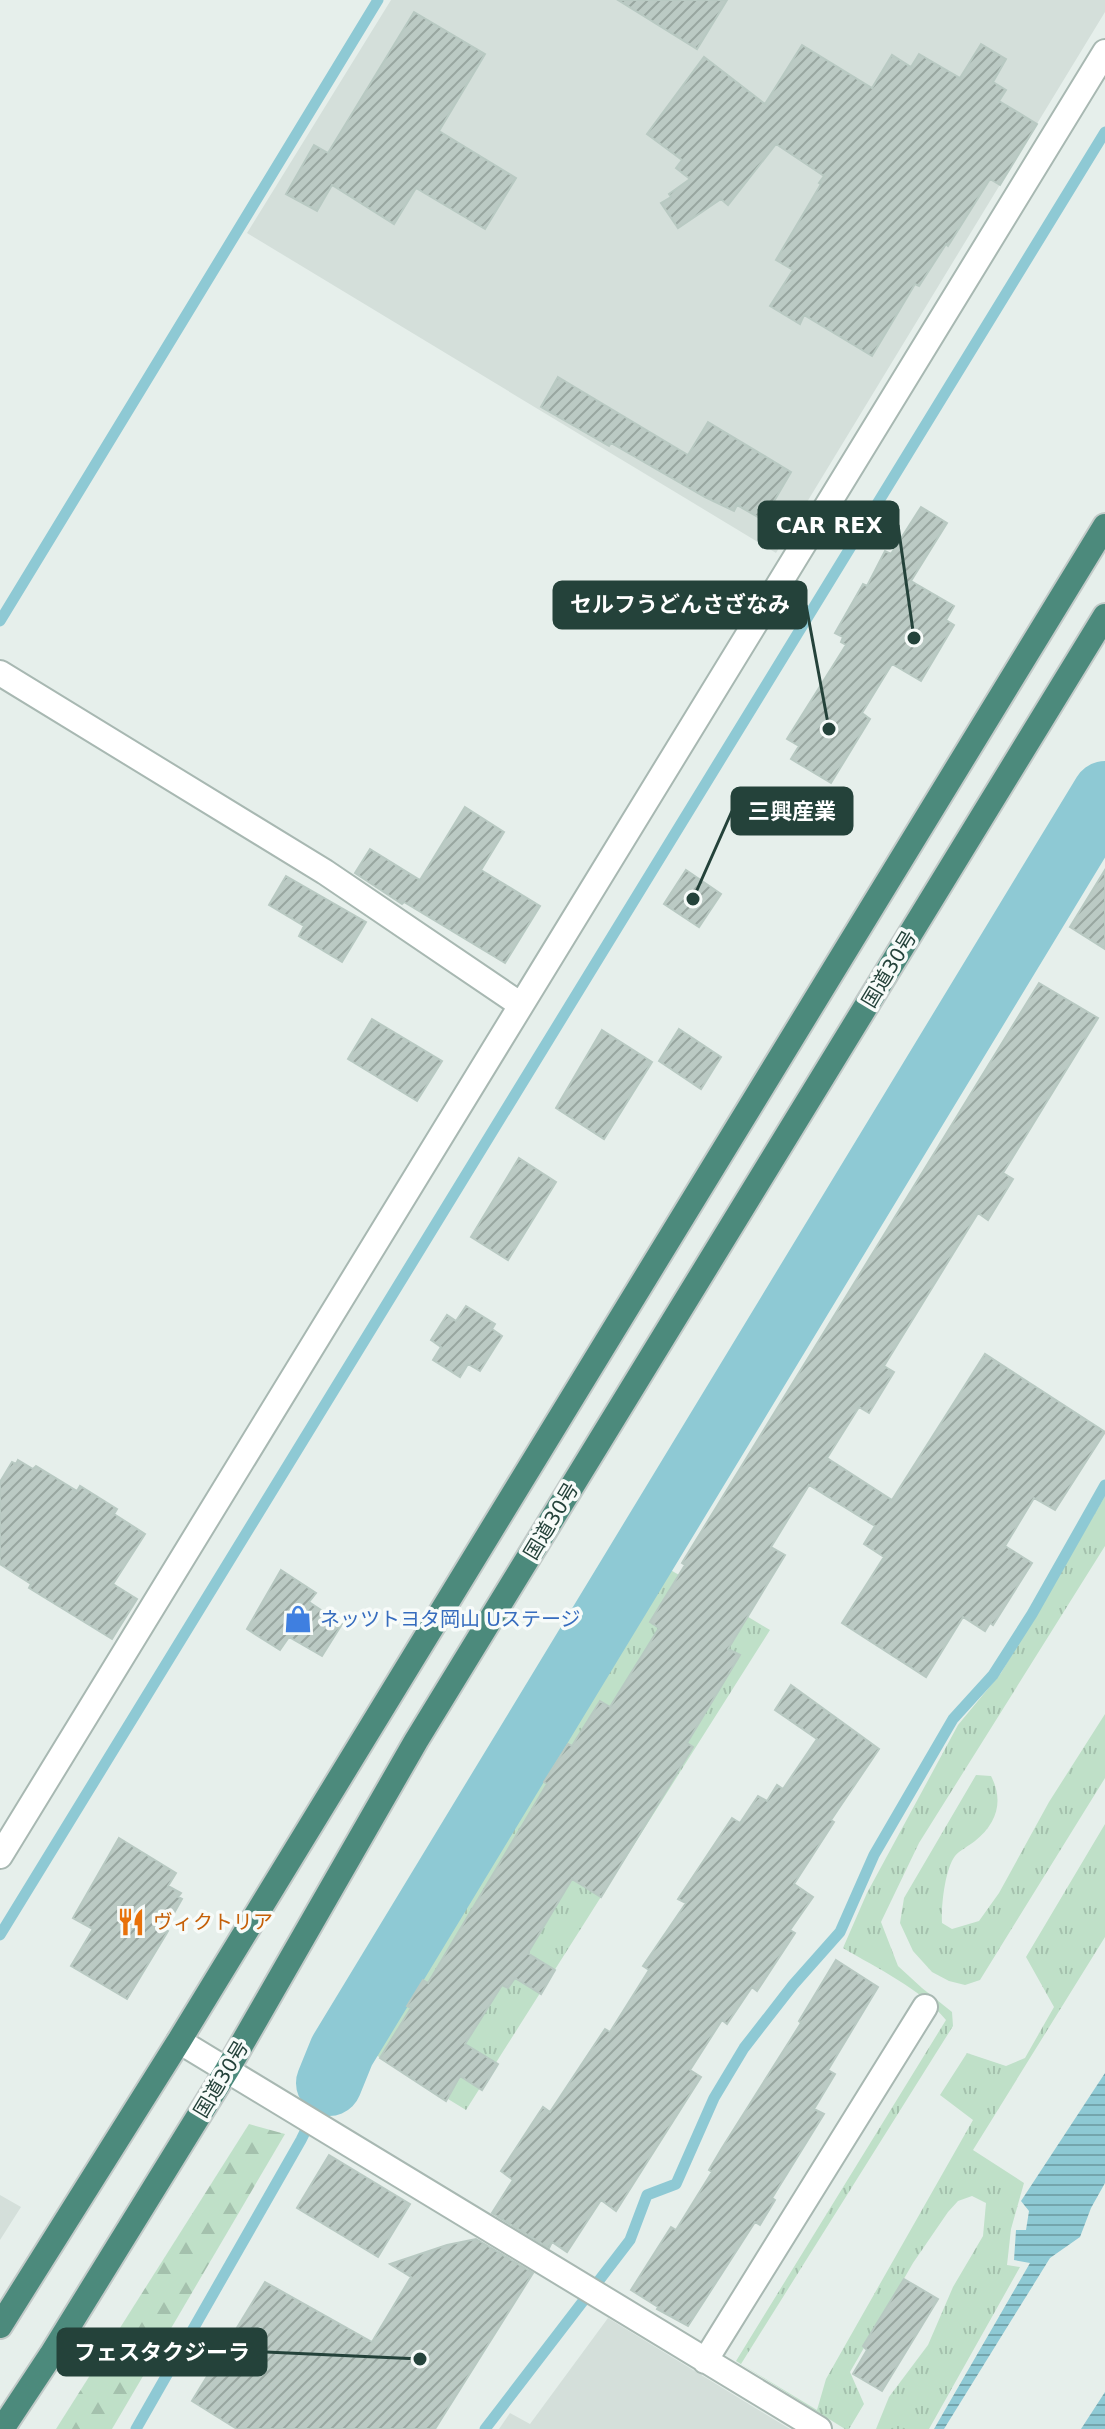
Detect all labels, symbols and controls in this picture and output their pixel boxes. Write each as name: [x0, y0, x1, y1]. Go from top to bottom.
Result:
callout: CAR REX: [759, 502, 898, 548]
text: CAR REX: [776, 513, 882, 538]
callout: セルフうどんさざなみ: [554, 582, 806, 628]
text: セルフうどんさざなみ: [570, 592, 790, 617]
callout: 三興産業: [732, 788, 852, 834]
text: 三興産業: [748, 799, 836, 824]
street label: 国道30号: [857, 926, 921, 1012]
street label: 国道30号: [519, 1478, 583, 1564]
shop icon: ネッツトヨタ岡山 Uステージ: [283, 1604, 313, 1634]
place label: ネッツトヨタ岡山 Uステージ: [320, 1607, 581, 1631]
restaurant icon: ヴィクトリア: [116, 1907, 146, 1937]
place label: ヴィクトリア: [153, 1910, 273, 1934]
street label: 国道30号: [189, 2036, 253, 2122]
callout: フェスタクジーラ: [58, 2329, 266, 2375]
text: フェスタクジーラ: [74, 2340, 250, 2365]

